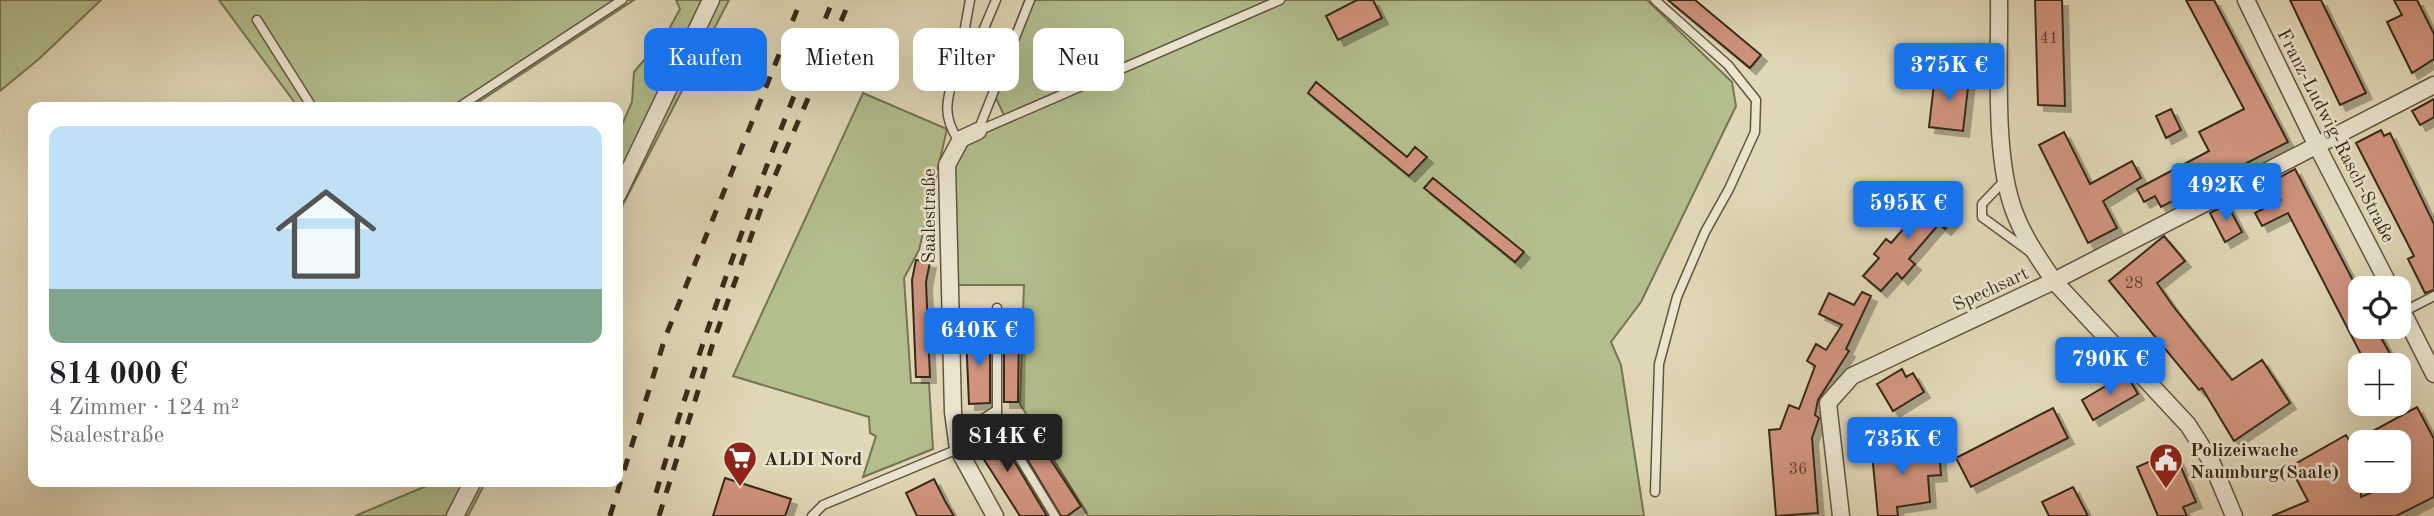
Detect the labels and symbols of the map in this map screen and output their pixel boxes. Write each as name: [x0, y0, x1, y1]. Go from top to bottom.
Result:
street label: Franz-Ludwig-Rasch-Straße: [2273, 26, 2397, 246]
house number: 41: [2040, 31, 2058, 47]
pin: 375K €: [1892, 43, 2006, 103]
pin: 492K €: [2169, 164, 2283, 223]
street label: Saalestraße: [921, 168, 940, 264]
pin: 595K €: [1851, 182, 1965, 241]
street label: Spechsart: [1950, 265, 2032, 316]
house number: 28: [2125, 276, 2143, 292]
pin: 640K €: [922, 308, 1036, 368]
pin: 790K €: [2053, 338, 2167, 397]
pin: 814K €: [950, 414, 1064, 474]
pin: 735K €: [1845, 418, 1959, 477]
supermarket icon: ALDI Nord: [721, 439, 759, 488]
public building icon: Polizeiwache Naumburg(Saale): [2147, 441, 2185, 490]
place label: Polizeiwache Naumburg(Saale): [2190, 442, 2339, 483]
place label: ALDI Nord: [764, 451, 862, 470]
house number: 36: [1789, 462, 1807, 478]

